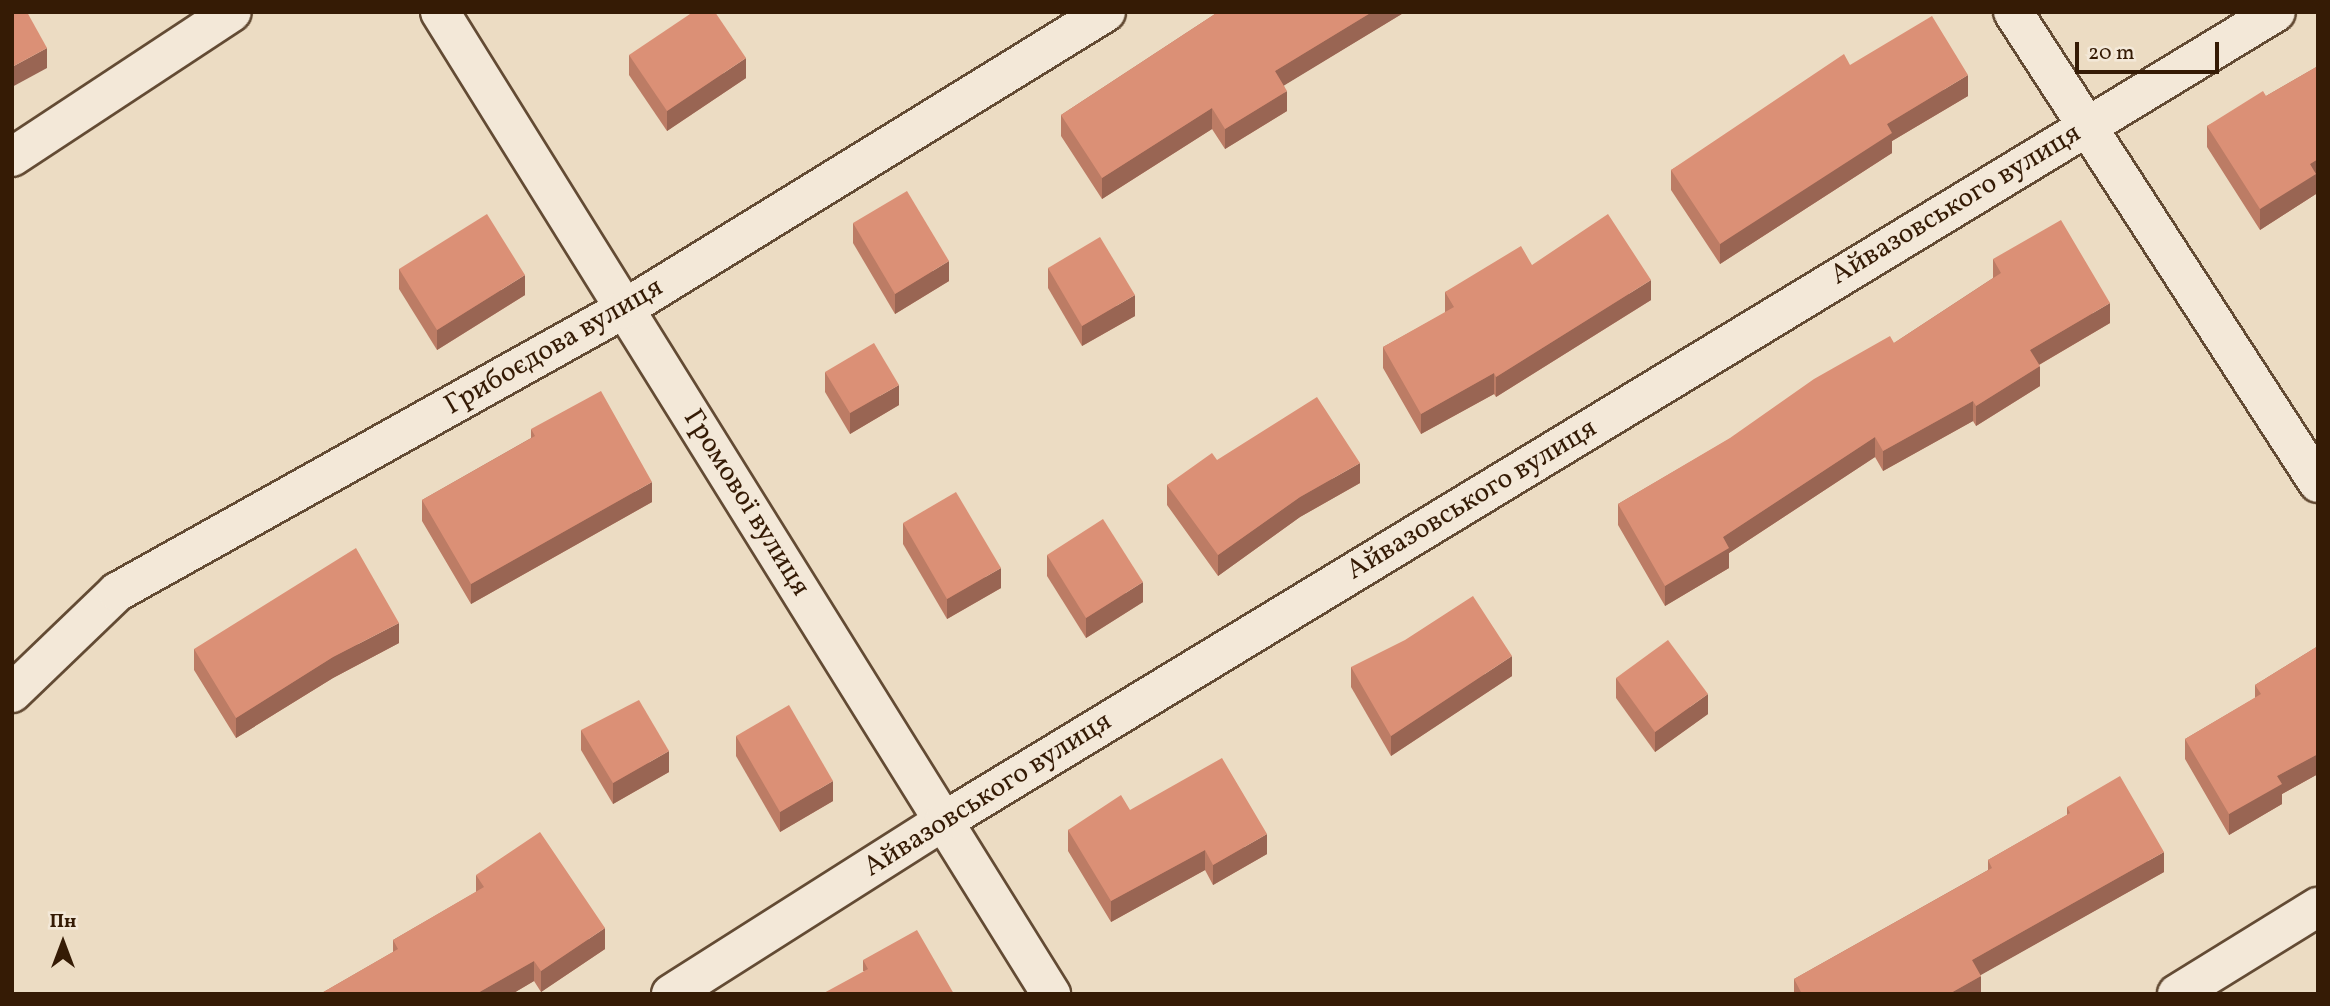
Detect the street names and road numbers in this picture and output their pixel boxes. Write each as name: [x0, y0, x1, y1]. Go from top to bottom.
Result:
street label: Айвазовського вулиця: [1825, 117, 2087, 293]
street label: Грибоєдова вулиця: [439, 271, 669, 423]
street label: Громової вулиця: [675, 403, 817, 603]
street label: Айвазовського вулиця: [1341, 412, 1603, 588]
street label: Айвазовського вулиця: [858, 705, 1118, 885]

